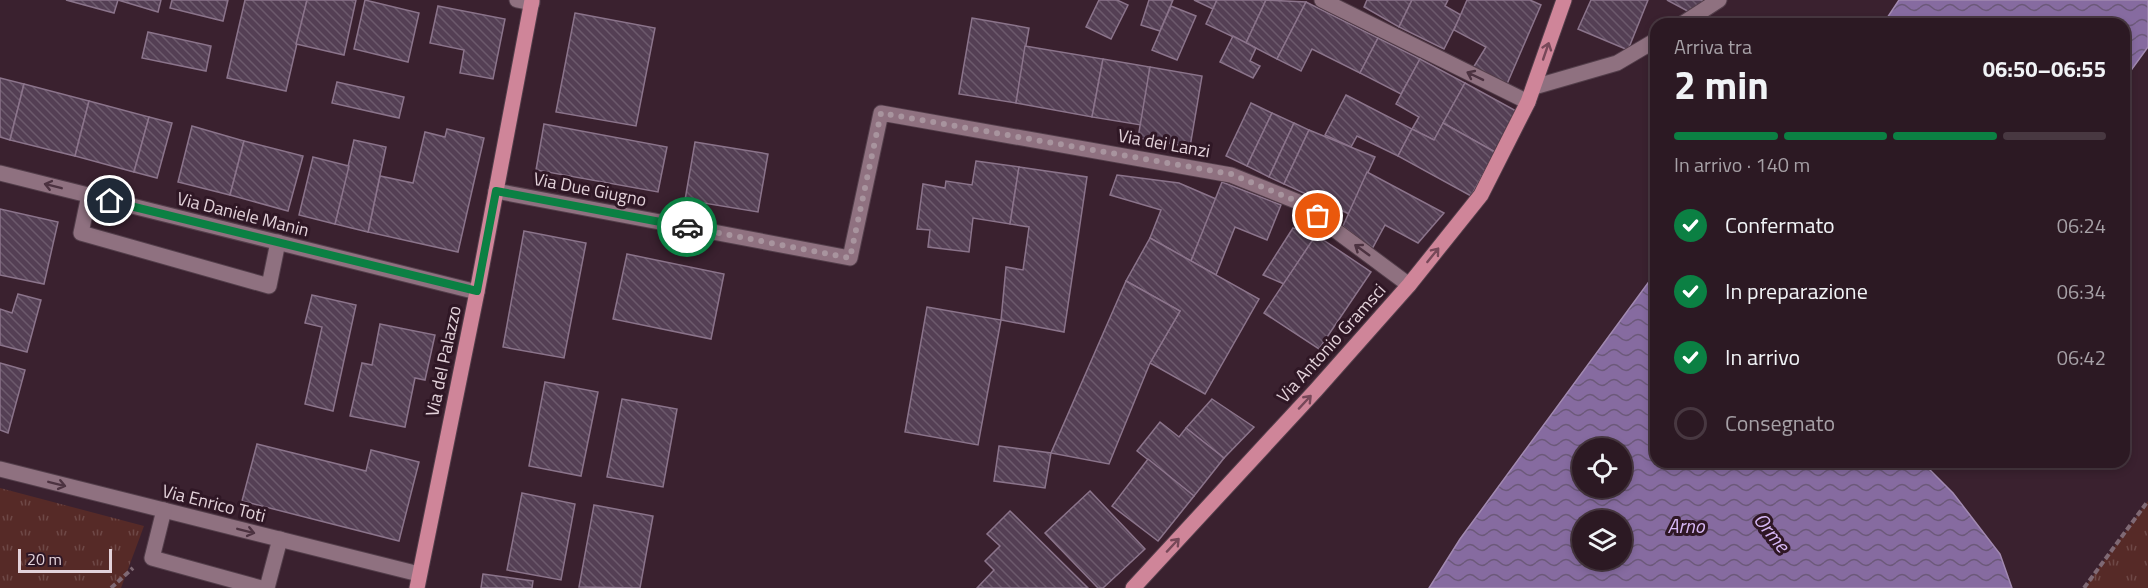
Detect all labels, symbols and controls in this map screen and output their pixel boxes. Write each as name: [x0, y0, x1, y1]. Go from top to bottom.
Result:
text: Arriva tra: [1674, 31, 1752, 62]
one-way arrow: [1542, 42, 1553, 61]
text: 06:50–06:55: [1983, 52, 2106, 86]
text: 2 min: [1674, 55, 1769, 114]
one-way arrow: [1467, 70, 1485, 82]
street label: Via dei Lanzi: [1116, 122, 1212, 164]
text: In arrivo · 140 m: [1674, 149, 1810, 180]
street label: Via Due Giugno: [531, 165, 649, 213]
pin: [84, 175, 135, 226]
one-way arrow: [44, 180, 63, 192]
icon: home: [93, 184, 126, 217]
street label: Via Daniele Manin: [174, 185, 312, 243]
pin: [1292, 190, 1343, 241]
courier: [657, 197, 717, 257]
icon: bag: [1301, 199, 1334, 232]
text: Confermato: [1725, 208, 1835, 242]
icon: check: [1674, 209, 1707, 242]
text: 06:24: [2057, 210, 2106, 241]
icon: car: [671, 211, 704, 244]
one-way arrow: [1354, 244, 1370, 256]
one-way arrow: [1427, 247, 1440, 263]
text: In preparazione: [1725, 274, 1868, 308]
icon: check: [1674, 275, 1707, 308]
text: 06:34: [2057, 276, 2106, 307]
street label: Via Antonio Gramsci: [1270, 277, 1392, 409]
street label: Via del Palazzo: [418, 303, 468, 419]
text: In arrivo: [1725, 340, 1800, 374]
icon: check: [1674, 341, 1707, 374]
text: 06:42: [2057, 342, 2106, 373]
one-way arrow: [1298, 394, 1312, 409]
text: Consegnato: [1725, 406, 1835, 440]
map controls: [1572, 438, 1632, 570]
button: locate: [1572, 438, 1632, 498]
street label: Via Enrico Toti: [159, 477, 269, 529]
one-way arrow: [47, 478, 66, 490]
water label: Orme: [1746, 505, 1799, 560]
button: layers: [1572, 510, 1632, 570]
water label: Arno: [1667, 510, 1706, 541]
one-way arrow: [236, 525, 255, 537]
one-way arrow: [1166, 538, 1180, 553]
scale bar: [18, 546, 112, 574]
text: 20 m: [27, 547, 62, 571]

